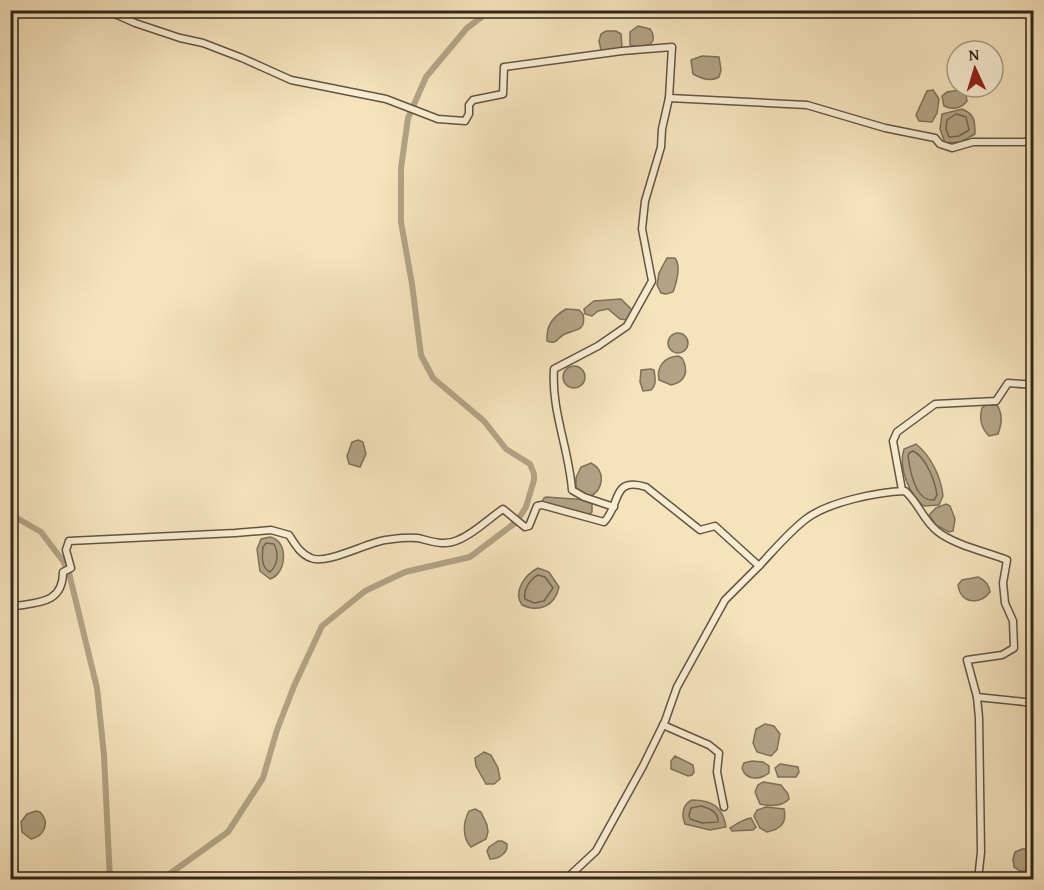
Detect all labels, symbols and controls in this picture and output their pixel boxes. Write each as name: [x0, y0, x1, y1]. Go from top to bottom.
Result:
north arrow: [945, 39, 1005, 99]
text: N: [968, 42, 980, 66]

